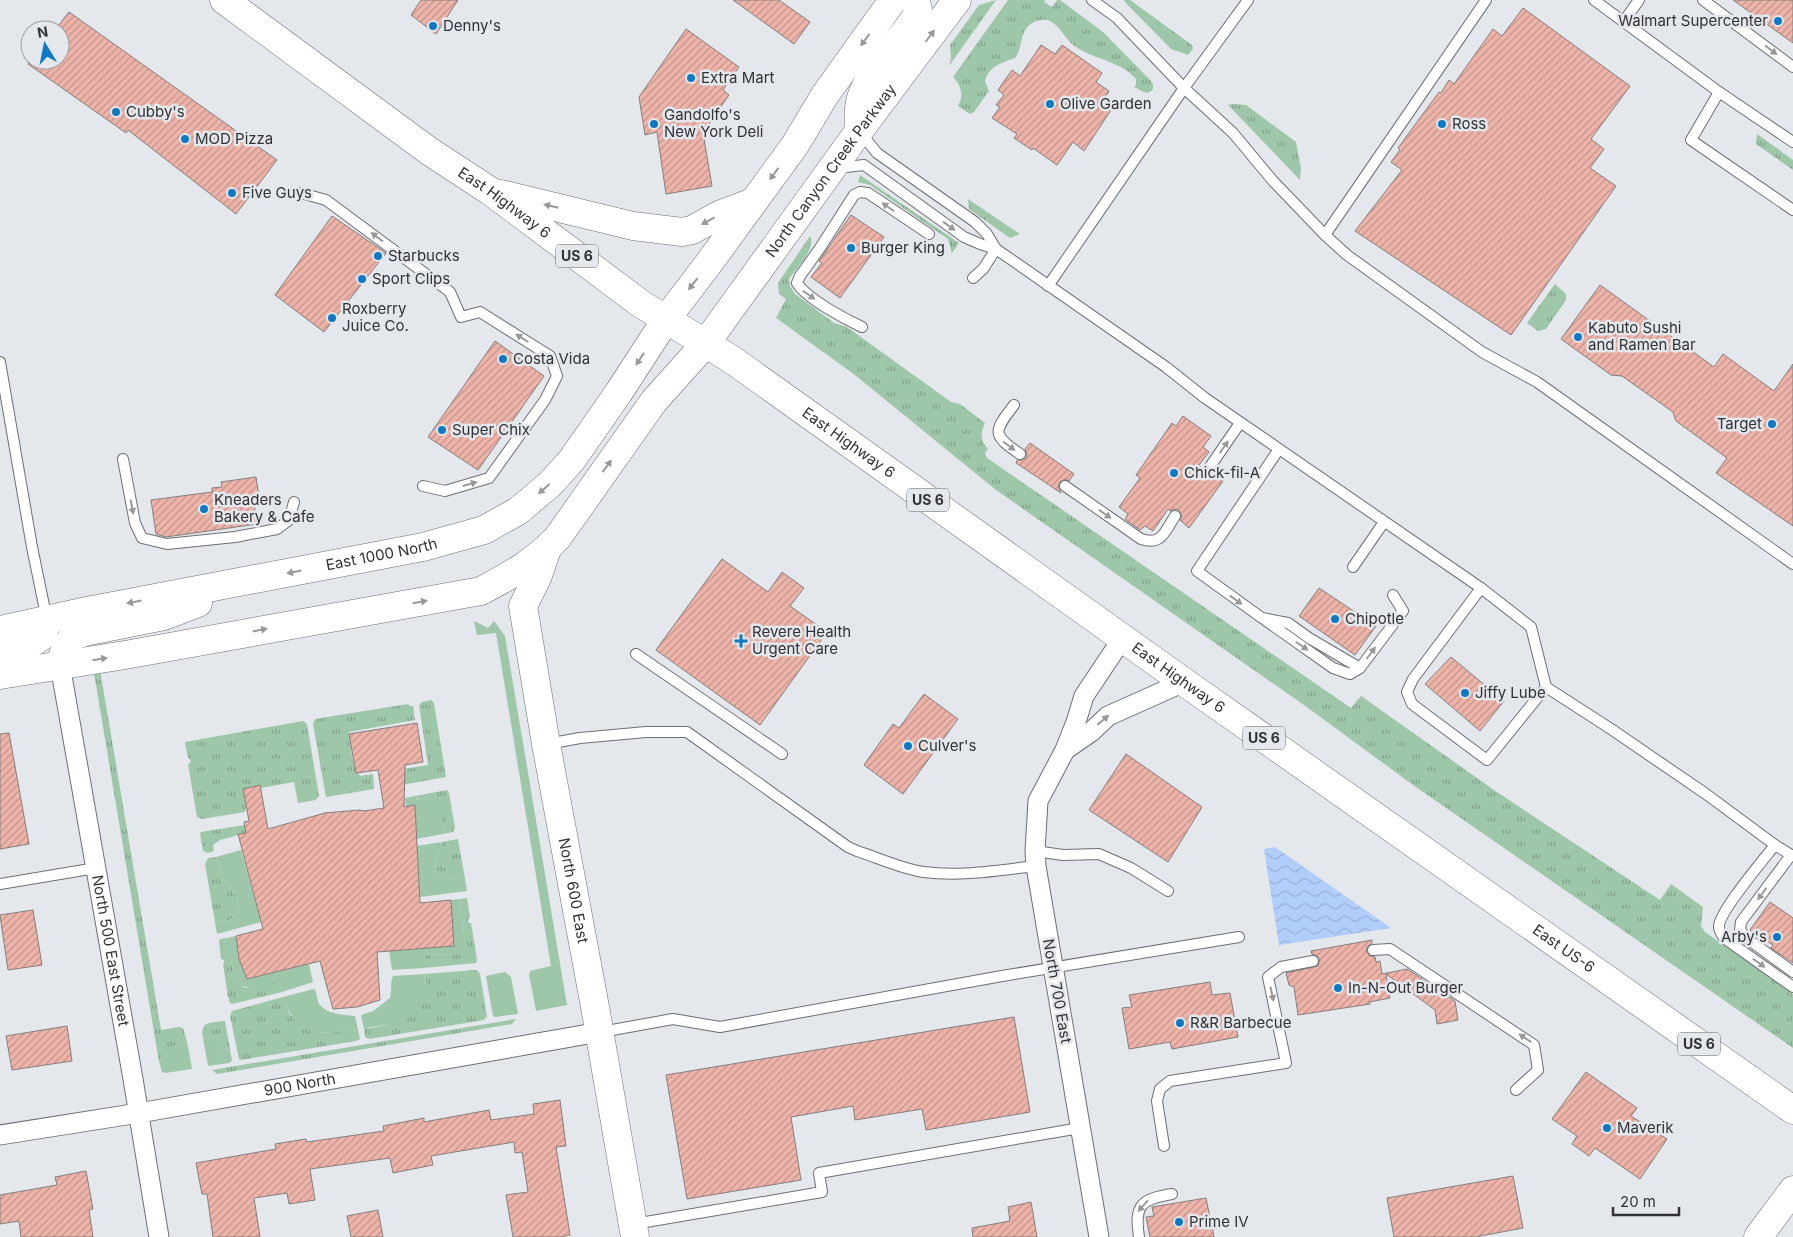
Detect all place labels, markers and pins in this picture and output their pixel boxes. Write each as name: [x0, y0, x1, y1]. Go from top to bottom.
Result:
place label: Walmart Supercenter: [1618, 11, 1768, 30]
marker: Walmart Supercenter: [1772, 15, 1784, 27]
place label: Denny's: [443, 16, 501, 35]
marker: Denny's: [427, 20, 439, 32]
place label: Extra Mart: [701, 68, 775, 87]
marker: Extra Mart: [685, 72, 697, 84]
place label: Olive Garden: [1060, 94, 1152, 113]
marker: Olive Garden: [1044, 98, 1056, 110]
place label: Cubby's: [126, 102, 185, 121]
place label: Gandolfo's New York Deli: [664, 105, 763, 141]
marker: Cubby's: [110, 106, 122, 118]
place label: Ross: [1452, 114, 1486, 133]
marker: Gandolfo's New York Deli: [648, 118, 660, 130]
marker: Ross: [1436, 118, 1448, 130]
place label: MOD Pizza: [195, 129, 273, 148]
marker: MOD Pizza: [179, 133, 191, 145]
place label: Five Guys: [242, 183, 312, 202]
marker: Five Guys: [226, 187, 238, 199]
place label: Burger King: [861, 238, 945, 257]
marker: Burger King: [845, 242, 857, 254]
place label: Starbucks: [388, 246, 460, 265]
marker: Starbucks: [372, 250, 384, 262]
place label: Sport Clips: [372, 269, 450, 288]
marker: Sport Clips: [356, 273, 368, 285]
place label: Roxberry Juice Co.: [342, 299, 409, 335]
marker: Roxberry Juice Co.: [326, 312, 338, 324]
place label: Kabuto Sushi and Ramen Bar: [1588, 318, 1696, 354]
marker: Kabuto Sushi and Ramen Bar: [1572, 331, 1584, 343]
place label: Costa Vida: [513, 349, 590, 368]
marker: Costa Vida: [497, 353, 509, 365]
place label: Target: [1717, 414, 1762, 433]
marker: Target: [1766, 418, 1778, 430]
place label: Super Chix: [452, 420, 530, 439]
marker: Super Chix: [436, 424, 448, 436]
place label: Chick-fil-A: [1184, 463, 1260, 482]
marker: Chick-fil-A: [1168, 467, 1180, 479]
place label: Kneaders Bakery & Cafe: [214, 490, 315, 526]
marker: Kneaders Bakery & Cafe: [198, 503, 210, 515]
place label: Chipotle: [1345, 609, 1404, 628]
marker: Chipotle: [1329, 613, 1341, 625]
place label: Revere Health Urgent Care: [752, 622, 851, 658]
marker: Revere Health Urgent Care: [734, 634, 748, 648]
place label: Jiffy Lube: [1475, 683, 1546, 702]
marker: Jiffy Lube: [1459, 687, 1471, 699]
place label: Culver's: [918, 736, 977, 755]
marker: Culver's: [902, 740, 914, 752]
place label: Arby's: [1721, 927, 1767, 946]
marker: Arby's: [1771, 931, 1783, 943]
place label: In-N-Out Burger: [1348, 978, 1463, 997]
marker: In-N-Out Burger: [1332, 982, 1344, 994]
place label: R&R Barbecue: [1190, 1013, 1291, 1032]
marker: R&R Barbecue: [1174, 1017, 1186, 1029]
place label: Maverik: [1617, 1118, 1674, 1137]
marker: Maverik: [1601, 1122, 1613, 1134]
place label: Prime IV: [1189, 1212, 1249, 1231]
marker: Prime IV: [1173, 1216, 1185, 1228]

